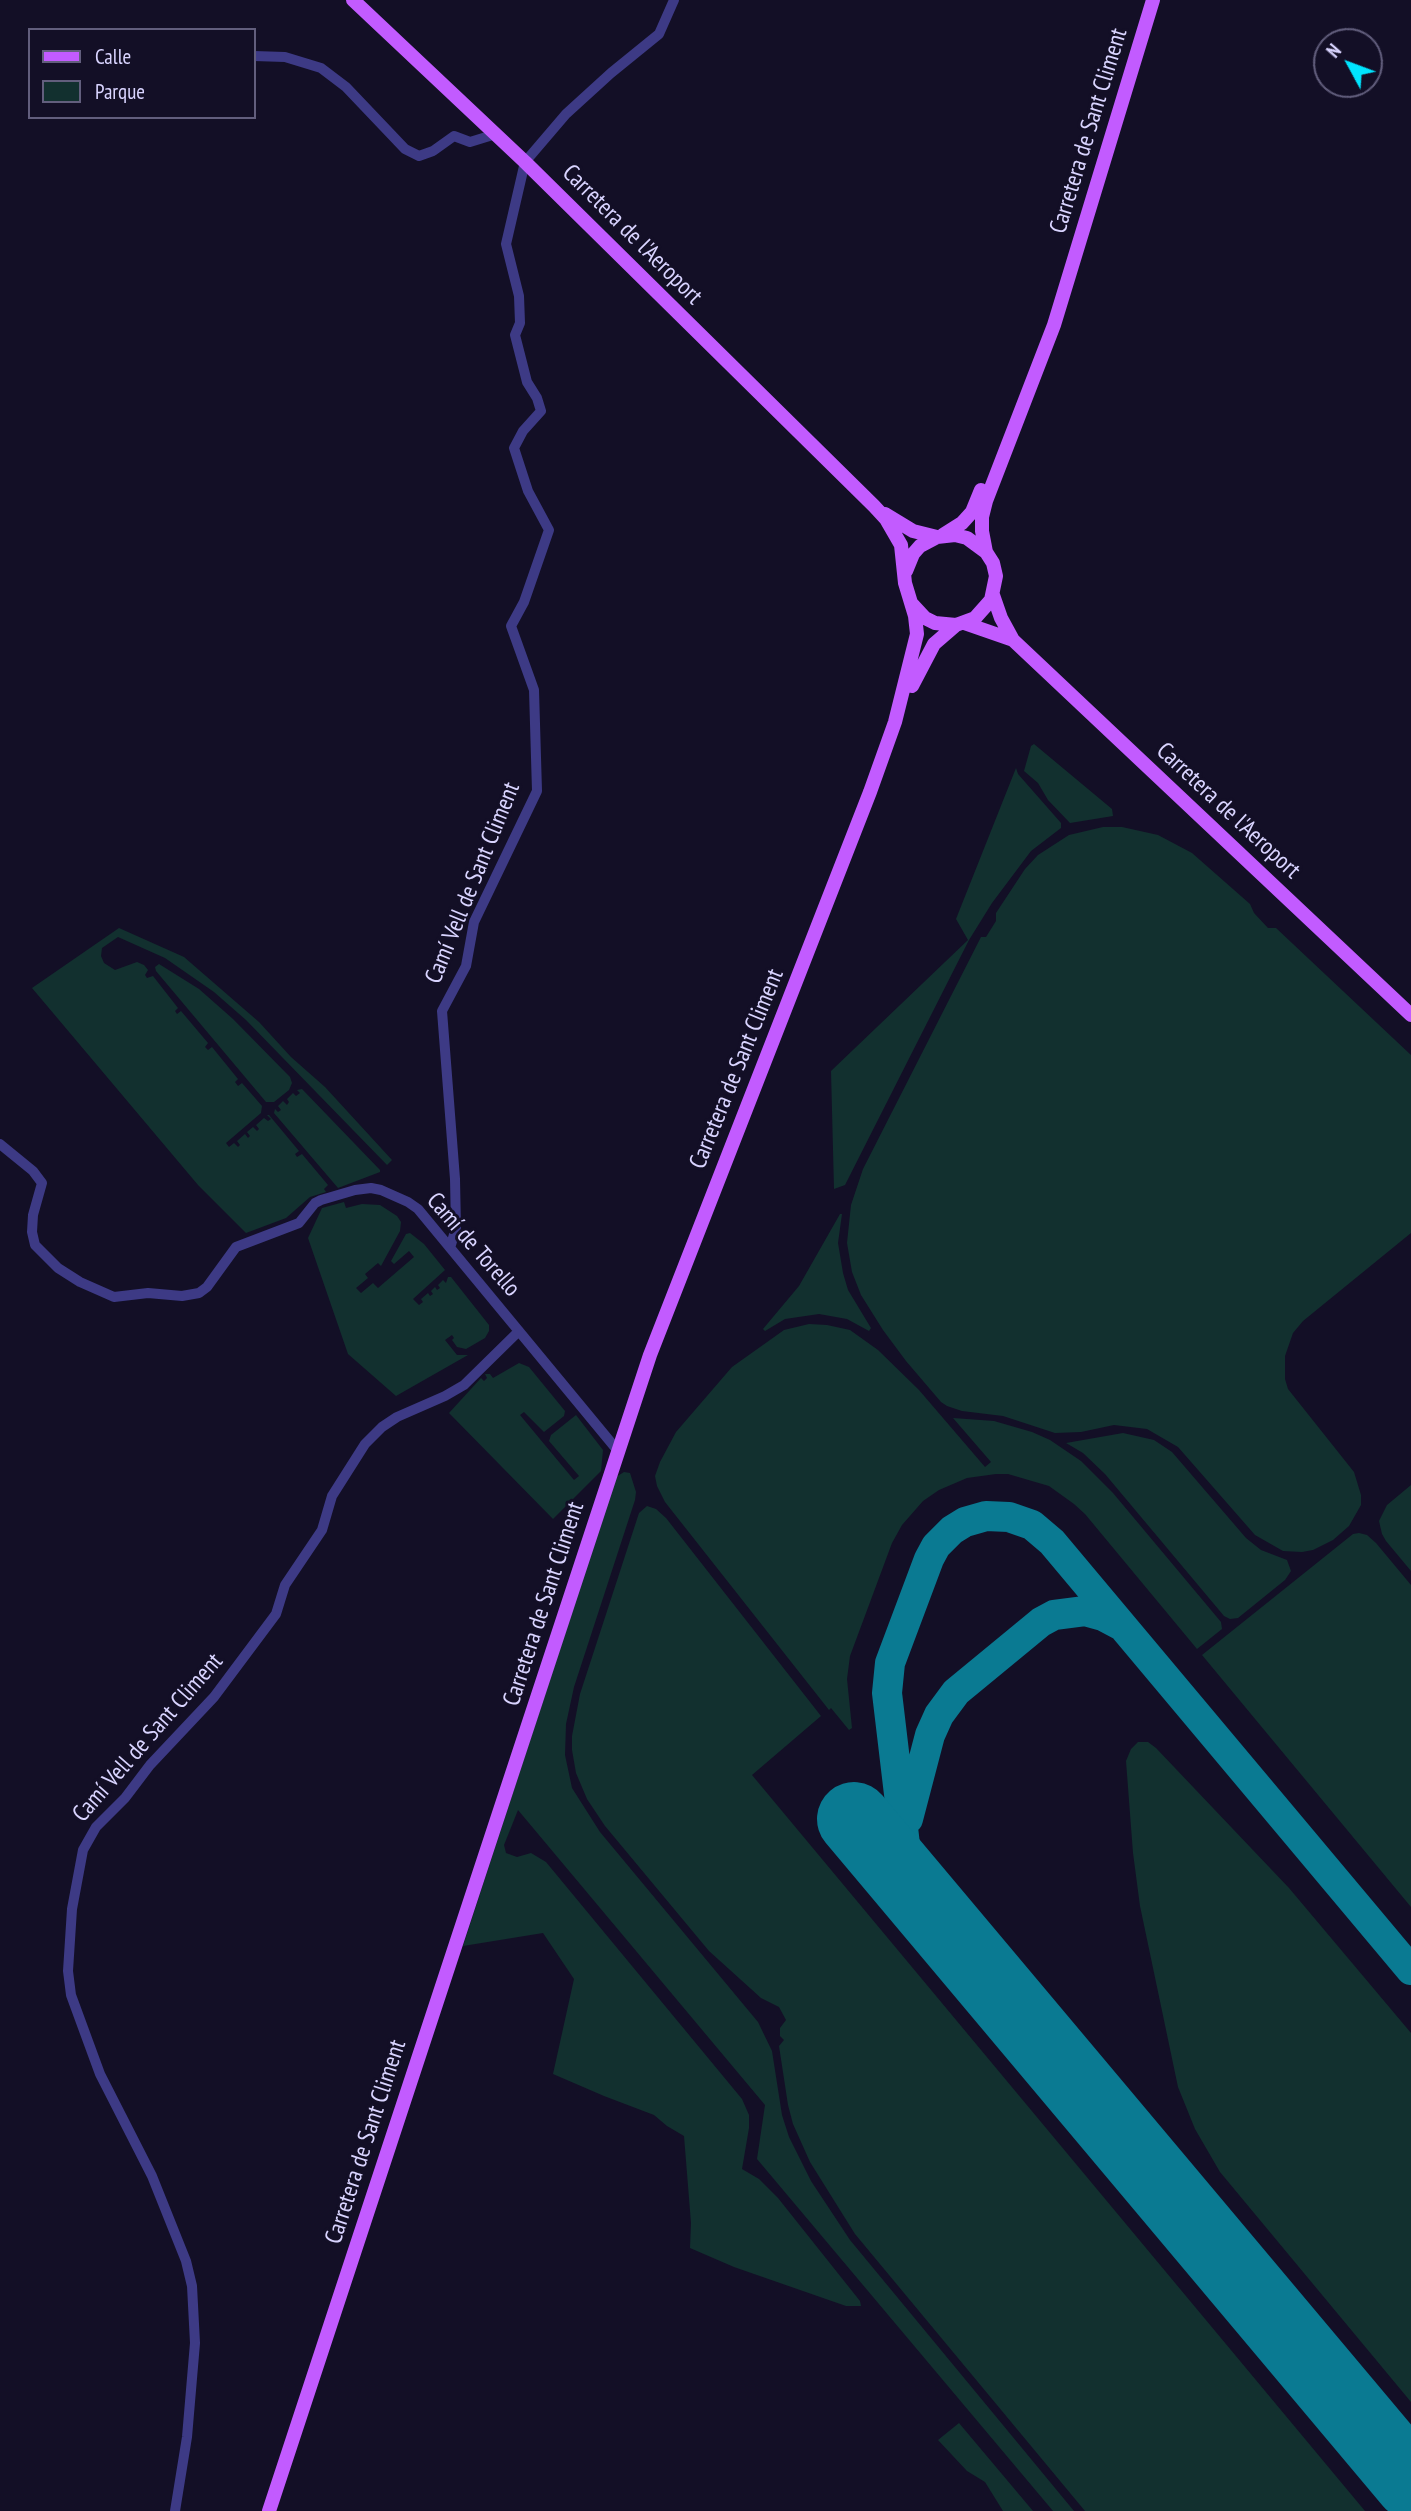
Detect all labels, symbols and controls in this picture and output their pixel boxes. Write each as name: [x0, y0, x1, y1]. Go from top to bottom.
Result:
street label: Carretera de Sant Climent: [1044, 25, 1134, 237]
legend: [28, 28, 256, 119]
north arrow: [1313, 28, 1383, 98]
text: N: [1321, 39, 1346, 62]
text: Calle: [95, 43, 131, 70]
text: Parque: [95, 78, 145, 105]
street label: Carretera de l'Aeroport: [556, 159, 708, 311]
street label: Carretera de l'Aeroport: [1150, 737, 1306, 885]
street label: Camí Vell de Sant Climent: [420, 778, 526, 988]
street label: Carretera de Sant Climent: [684, 965, 790, 1173]
street label: Camí de Torello: [420, 1187, 526, 1303]
street label: Carretera de Sant Climent: [497, 1498, 591, 1710]
street label: Camí Vell de Sant Climent: [67, 1648, 229, 1828]
street label: Carretera de Sant Climent: [319, 2036, 413, 2248]

